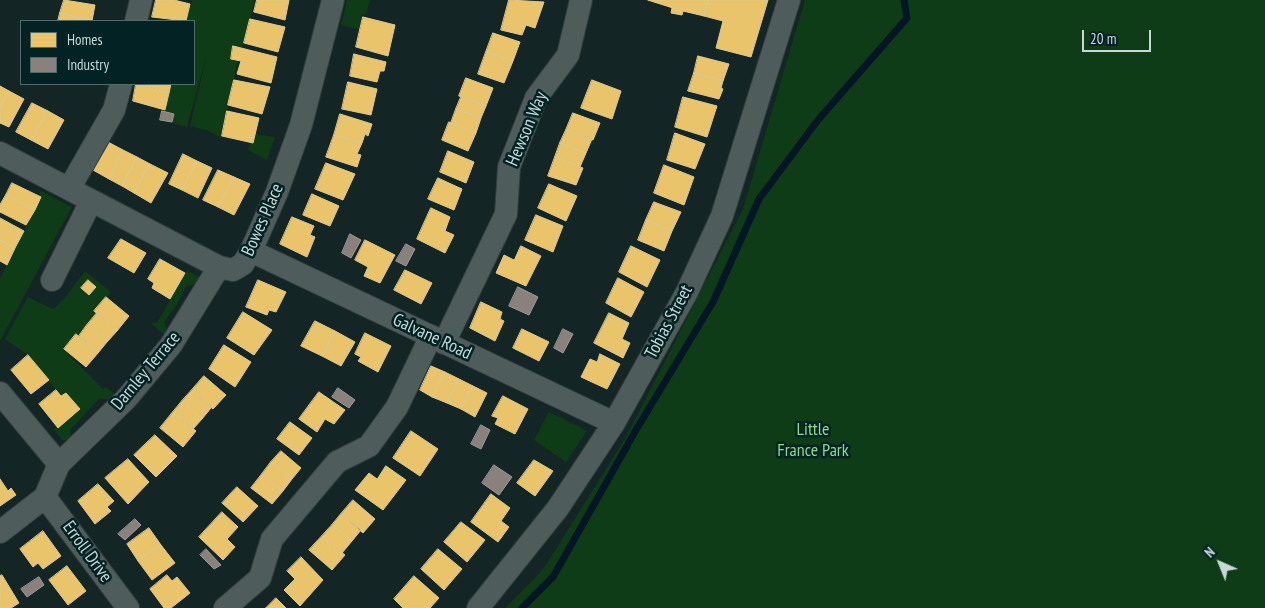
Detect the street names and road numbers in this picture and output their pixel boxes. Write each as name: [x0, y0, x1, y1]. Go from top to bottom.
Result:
street label: Hewson Way: [502, 89, 552, 169]
street label: Bowes Place: [237, 180, 289, 260]
street label: Tobias Street: [641, 282, 697, 362]
street label: Galvane Road: [389, 309, 475, 365]
street label: Darnley Terrace: [107, 327, 185, 415]
street label: Erroll Drive: [58, 517, 116, 587]

